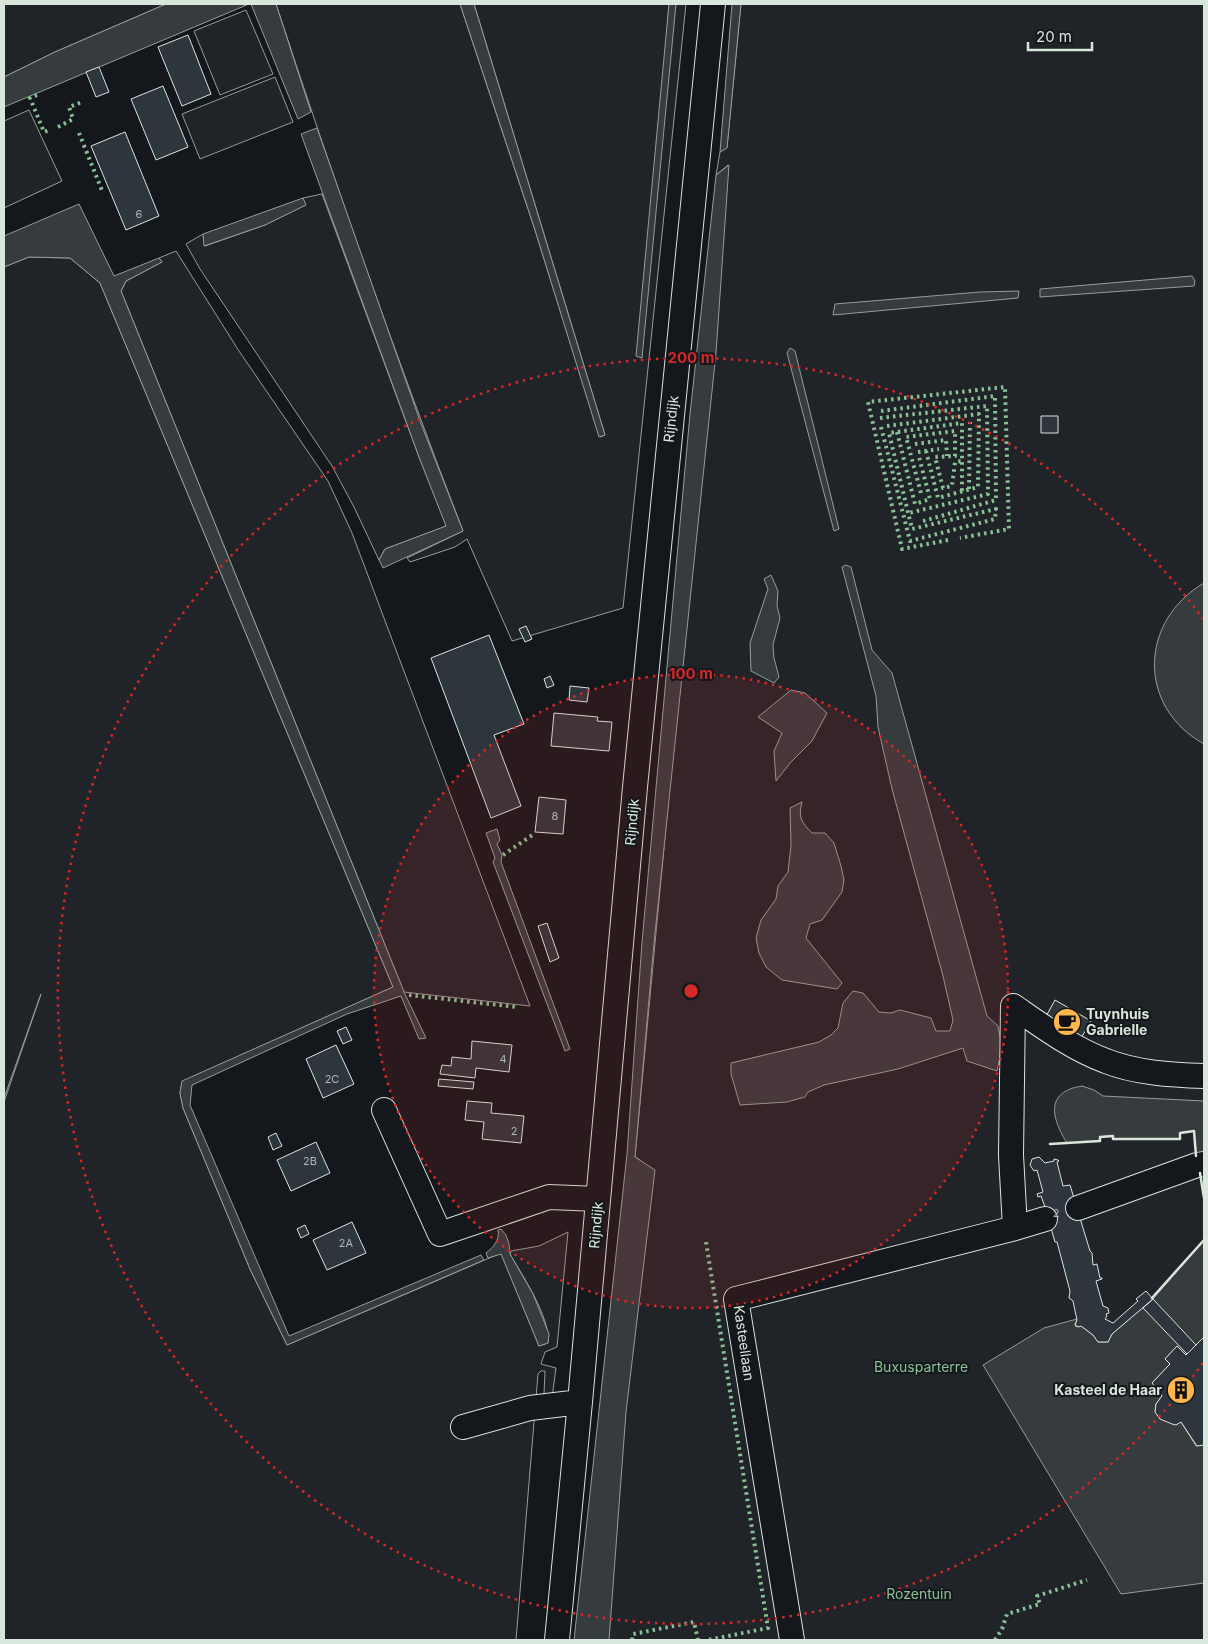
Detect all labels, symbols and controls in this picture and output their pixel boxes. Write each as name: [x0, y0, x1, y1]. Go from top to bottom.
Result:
scale bar: [1028, 20, 1092, 52]
text: 20 m: [1036, 27, 1072, 46]
house number: 6: [136, 207, 143, 221]
text: 200 m: [668, 348, 714, 367]
street label: Rijndijk: [660, 394, 681, 443]
text: 100 m: [669, 664, 713, 683]
street label: Rijndijk: [621, 797, 642, 846]
house number: 8: [552, 809, 559, 823]
centre of rings: [682, 982, 700, 1000]
place label: Tuynhuis Gabrielle: [1086, 1005, 1149, 1038]
cafe icon: Tuynhuis Gabrielle: [1052, 1007, 1082, 1037]
house number: 4: [499, 1052, 507, 1066]
house number: 2C: [325, 1072, 339, 1086]
house number: 2: [511, 1124, 517, 1138]
house number: 2B: [303, 1154, 317, 1168]
street label: Rijndijk: [585, 1200, 606, 1249]
house number: 2: [1053, 1206, 1059, 1220]
house number: 2A: [339, 1236, 354, 1250]
street label: Kasteellaan: [731, 1304, 758, 1382]
park label: Buxusparterre: [874, 1358, 968, 1375]
building icon: Kasteel de Haar: [1166, 1375, 1196, 1405]
place label: Kasteel de Haar: [1054, 1381, 1162, 1398]
park label: Rozentuin: [886, 1585, 952, 1602]

